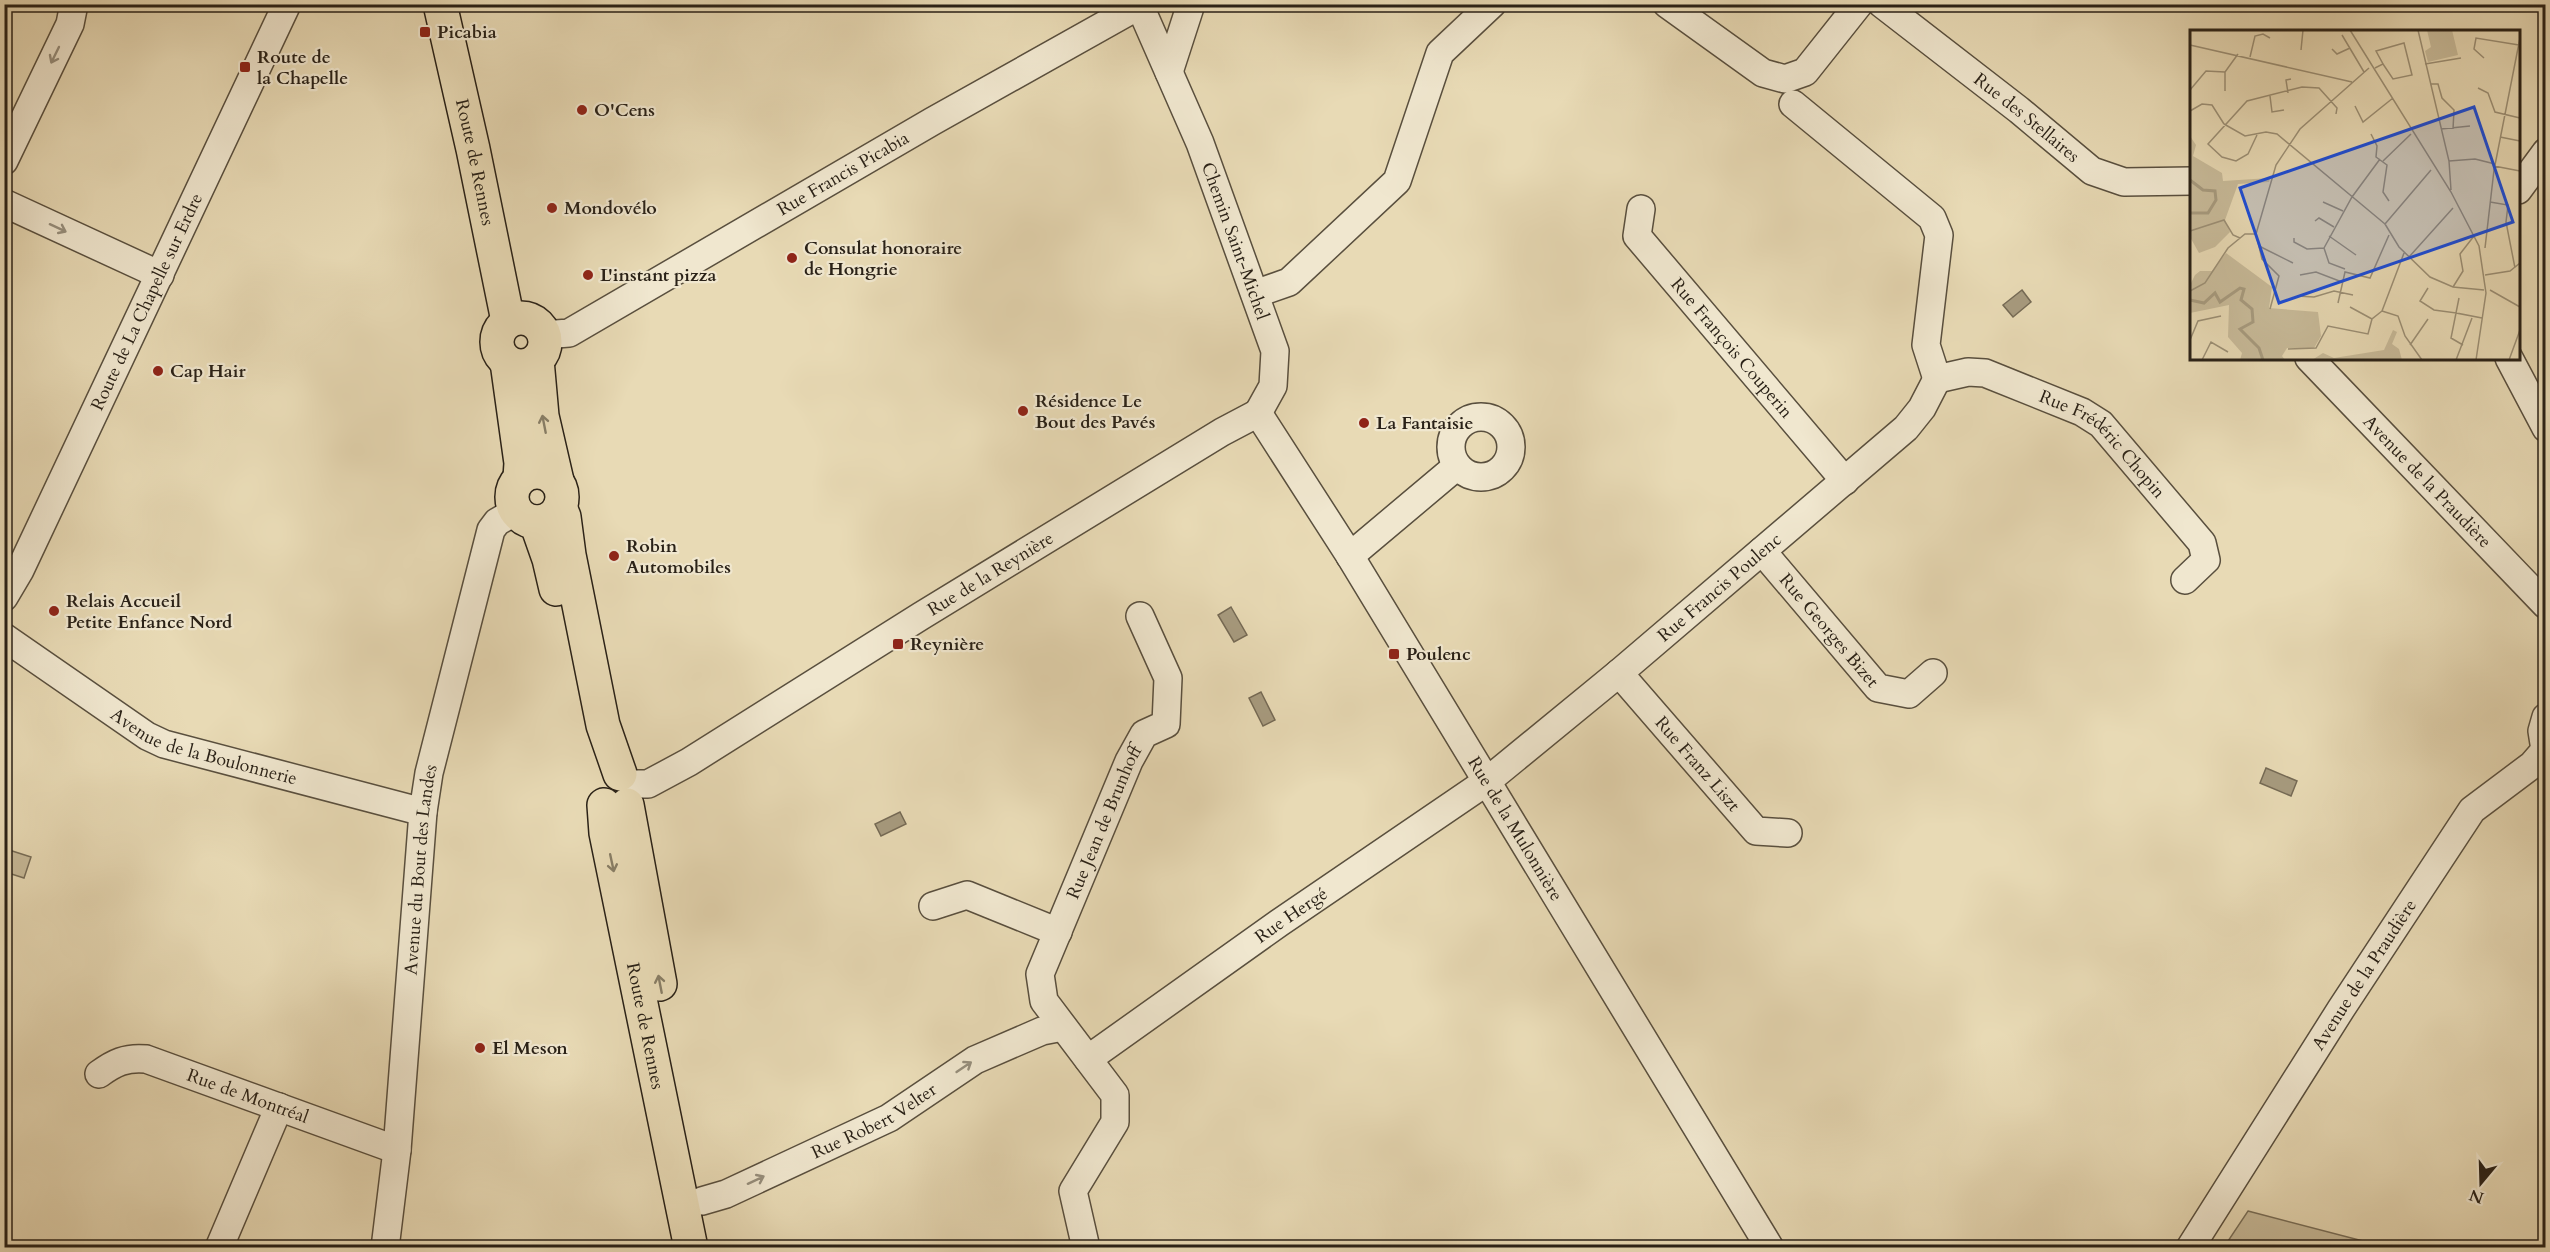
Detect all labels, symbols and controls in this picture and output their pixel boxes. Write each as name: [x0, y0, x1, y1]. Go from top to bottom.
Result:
place label: Picabia: [437, 20, 497, 45]
marker: Picabia: [418, 25, 432, 39]
inset map: [2190, 30, 2520, 360]
place label: Route de la Chapelle: [257, 45, 348, 91]
one-way arrow: [48, 46, 60, 64]
marker: Route de la Chapelle: [238, 60, 252, 74]
street label: Rue des Stellaires: [1968, 67, 2085, 169]
street label: Route de Rennes: [449, 96, 500, 228]
place label: O'Cens: [594, 98, 655, 123]
marker: O'Cens: [575, 103, 589, 117]
street label: Rue Francis Picabia: [773, 126, 914, 222]
street label: Chemin Saint-Michel: [1195, 159, 1275, 324]
street label: Route de La Chapelle sur Erdre: [85, 189, 209, 415]
place label: Mondovélo: [564, 196, 657, 221]
marker: Mondovélo: [545, 201, 559, 215]
one-way arrow: [48, 223, 66, 234]
place label: Consulat honoraire de Hongrie: [804, 236, 962, 282]
marker: Consulat honoraire de Hongrie: [785, 251, 799, 265]
place label: L'instant pizza: [600, 263, 717, 288]
marker: L'instant pizza: [581, 268, 595, 282]
street label: Rue François Couperin: [1665, 273, 1799, 424]
place label: Cap Hair: [170, 359, 246, 384]
marker: Cap Hair: [151, 364, 165, 378]
street label: Rue Frédéric Chopin: [2035, 384, 2171, 504]
place label: Résidence Le Bout des Pavés: [1035, 389, 1155, 435]
marker: Résidence Le Bout des Pavés: [1016, 404, 1030, 418]
street label: Avenue de la Praudière: [2357, 410, 2497, 554]
place label: La Fantaisie: [1376, 411, 1474, 436]
one-way arrow: [538, 415, 549, 435]
marker: La Fantaisie: [1357, 416, 1371, 430]
street label: Rue de la Reynière: [923, 526, 1058, 622]
street label: Rue Francis Poulenc: [1652, 527, 1787, 648]
place label: Robin Automobiles: [626, 534, 731, 580]
marker: Robin Automobiles: [607, 549, 621, 563]
street label: Rue Georges Bizet: [1773, 568, 1885, 693]
place label: Relais Accueil Petite Enfance Nord: [66, 589, 233, 635]
marker: Relais Accueil Petite Enfance Nord: [47, 604, 61, 618]
place label: Reynière: [910, 632, 984, 657]
marker: Reynière: [891, 637, 905, 651]
place label: Poulenc: [1406, 642, 1471, 667]
marker: Poulenc: [1387, 647, 1401, 661]
street label: Avenue de la Boulonnerie: [105, 702, 300, 791]
street label: Rue Franz Liszt: [1649, 711, 1746, 817]
street label: Rue Jean de Brunhoff: [1061, 738, 1150, 903]
street label: Rue de la Mulonnière: [1462, 752, 1569, 906]
street label: Avenue du Bout des Landes: [399, 762, 444, 976]
one-way arrow: [607, 852, 618, 872]
street label: Rue Hergé: [1250, 881, 1333, 949]
street label: Avenue de la Praudière: [2306, 895, 2423, 1055]
street label: Route de Rennes: [620, 960, 670, 1092]
one-way arrow: [654, 975, 665, 994]
place label: El Meson: [492, 1036, 568, 1061]
marker: El Meson: [473, 1041, 487, 1055]
one-way arrow: [955, 1061, 971, 1073]
street label: Rue de Montréal: [183, 1063, 312, 1130]
street label: Rue Robert Velter: [807, 1077, 942, 1165]
north arrow: [2451, 1153, 2511, 1213]
one-way arrow: [746, 1174, 764, 1185]
text: N: [2466, 1184, 2487, 1209]

